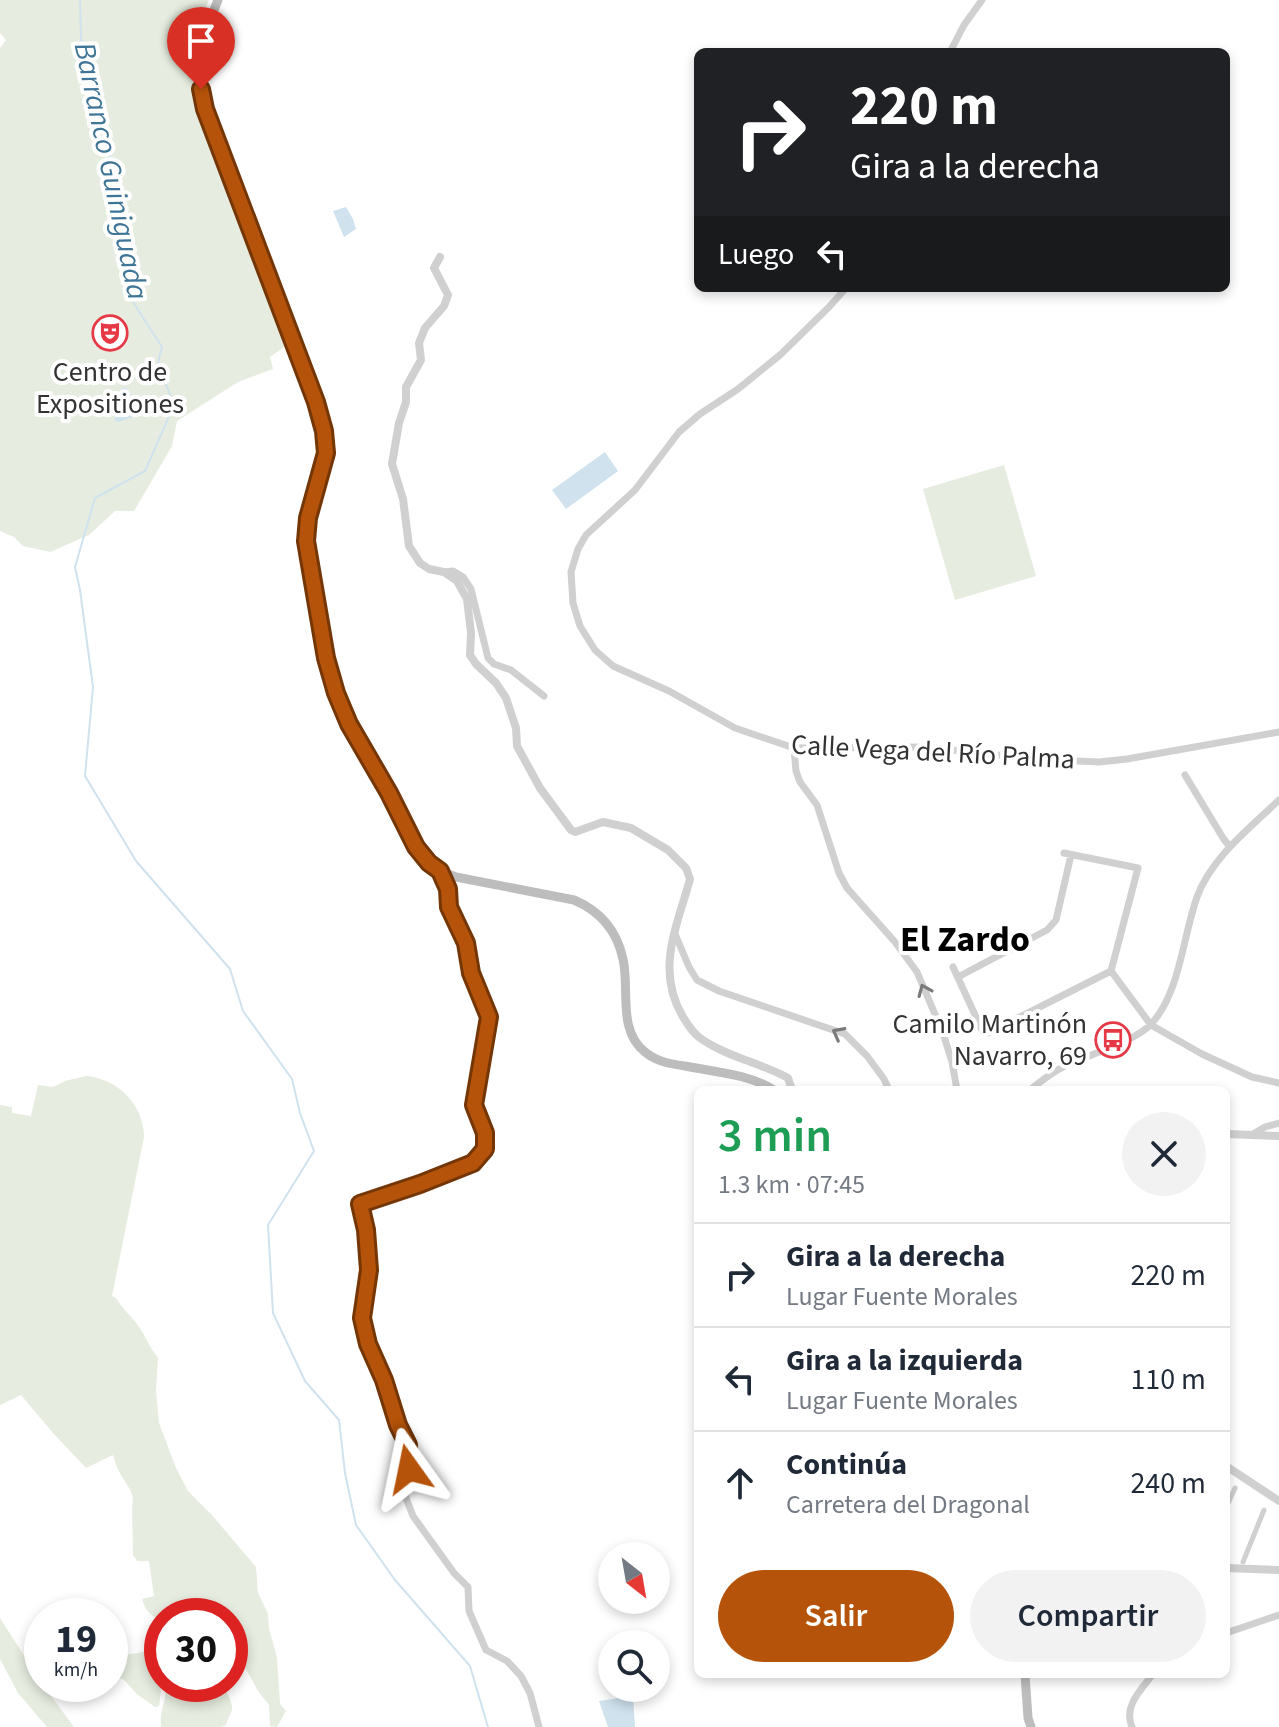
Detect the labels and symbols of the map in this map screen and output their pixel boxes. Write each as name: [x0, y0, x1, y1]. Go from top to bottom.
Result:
pin: [167, 7, 235, 89]
water label: Barranco Guiniguada: [63, 38, 159, 304]
theatre icon: Centro de Expositiones: [91, 314, 129, 352]
place label: Centro de Expositiones: [36, 352, 184, 424]
street label: Calle Vega del Río Palma: [790, 725, 1076, 779]
district label: El Zardo: [900, 914, 1030, 965]
one-way arrow: [918, 983, 934, 998]
place label: Camilo Martinón Navarro, 69: [893, 1004, 1087, 1076]
bus stop icon: Camilo Martinón Navarro, 69: [1094, 1021, 1132, 1059]
one-way arrow: [832, 1027, 846, 1042]
position arrow: [367, 1427, 451, 1511]
north arrow: [598, 1542, 670, 1614]
speed limit sign: 30: [144, 1598, 248, 1702]

